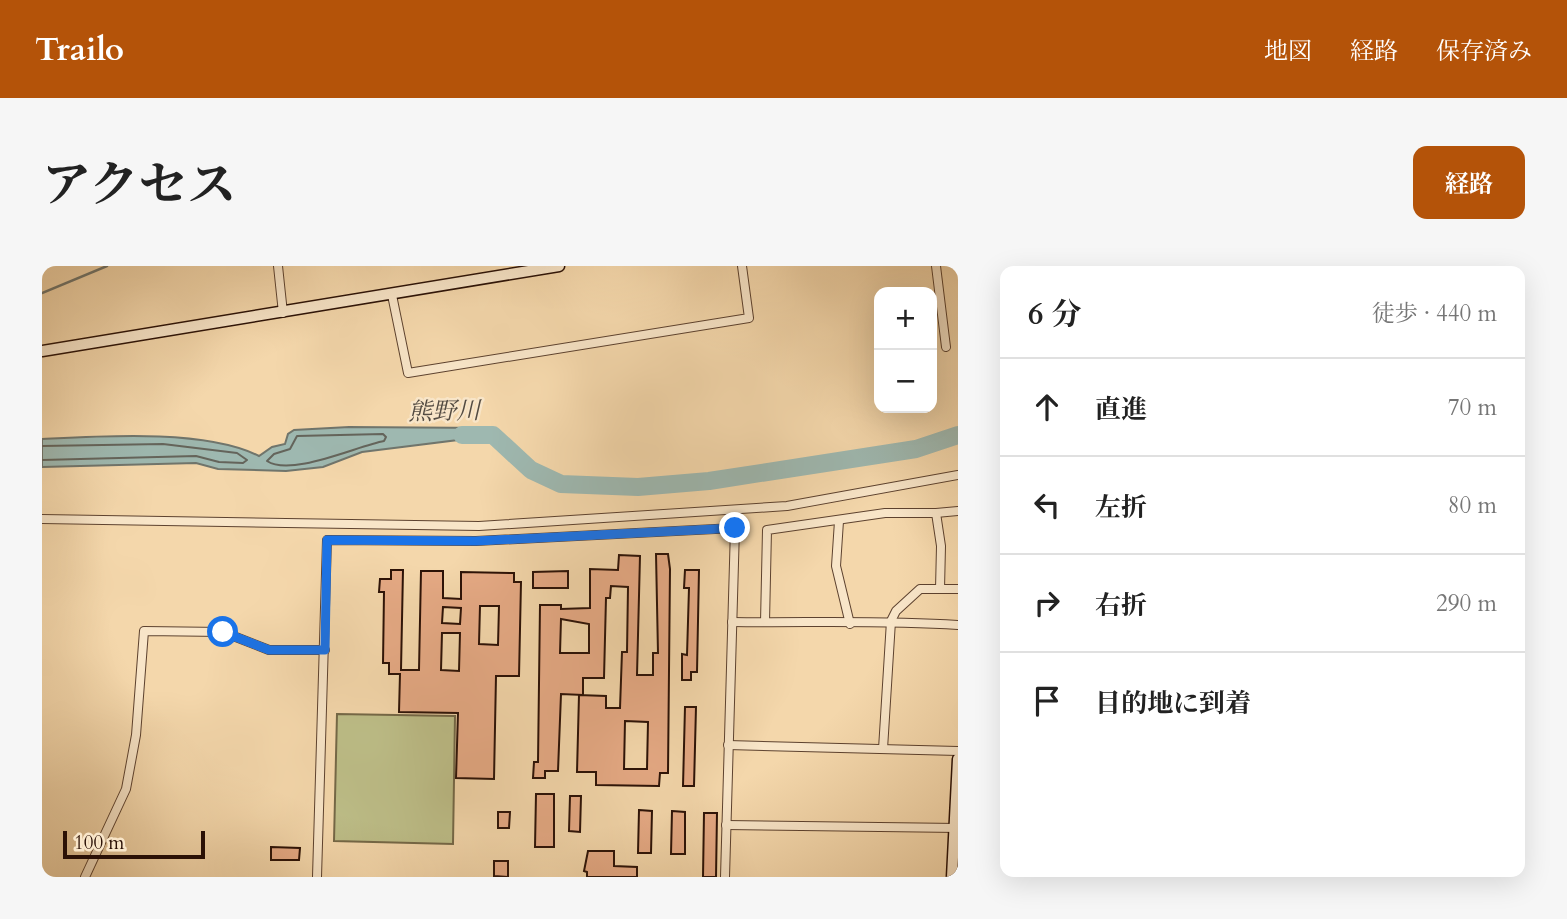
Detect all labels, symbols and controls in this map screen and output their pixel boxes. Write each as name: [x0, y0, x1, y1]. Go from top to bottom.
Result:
text: Trailo: [35, 27, 124, 72]
text: 地図: [1264, 35, 1312, 68]
text: 経路: [1350, 35, 1398, 68]
text: 保存済み: [1436, 35, 1532, 68]
button: 経路: [1413, 146, 1525, 219]
text: アクセス: [42, 152, 237, 219]
map controls: [874, 287, 937, 413]
button: +: [874, 287, 937, 350]
text: 6 分: [1028, 294, 1081, 335]
text: 徒歩 · 440 m: [1372, 298, 1497, 329]
button: −: [874, 350, 937, 413]
icon: ahead: [1028, 388, 1066, 426]
text: 直進: [1095, 392, 1147, 427]
text: 70 m: [1448, 392, 1497, 423]
water label: 熊野川: [408, 394, 483, 429]
icon: left: [1028, 486, 1066, 524]
text: 左折: [1095, 490, 1147, 525]
text: 80 m: [1448, 490, 1497, 521]
route end: [719, 512, 750, 543]
icon: right: [1028, 584, 1066, 622]
text: 右折: [1095, 588, 1147, 623]
text: 290 m: [1436, 588, 1497, 619]
route start: [207, 616, 238, 647]
icon: arrive: [1028, 682, 1066, 720]
text: 目的地に到着: [1095, 686, 1251, 721]
scale bar: [63, 828, 205, 860]
text: 100 m: [74, 830, 124, 856]

